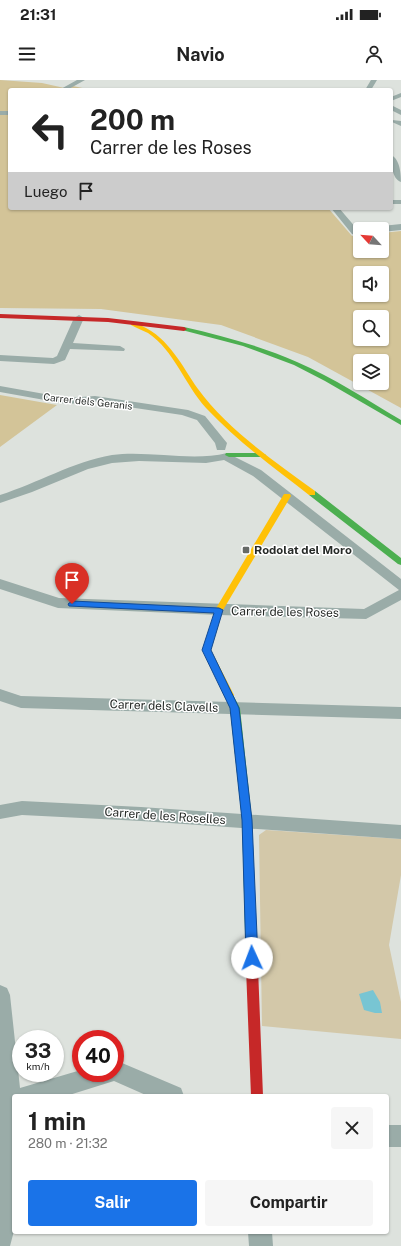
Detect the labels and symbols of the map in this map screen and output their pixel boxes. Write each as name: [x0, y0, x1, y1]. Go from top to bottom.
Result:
north arrow: [353, 222, 389, 258]
street label: Carrer dels Geranis: [43, 390, 133, 412]
place label: Rodolat del Moro: [254, 543, 352, 557]
marker: Rodolat del Moro: [241, 545, 251, 555]
pin: [55, 563, 89, 604]
street label: Carrer de les Roses: [231, 604, 339, 620]
street label: Carrer dels Clavells: [109, 697, 219, 715]
street label: Carrer de les Roselles: [104, 805, 226, 827]
position arrow: [231, 937, 273, 979]
speed limit sign: 40: [72, 1030, 124, 1082]

